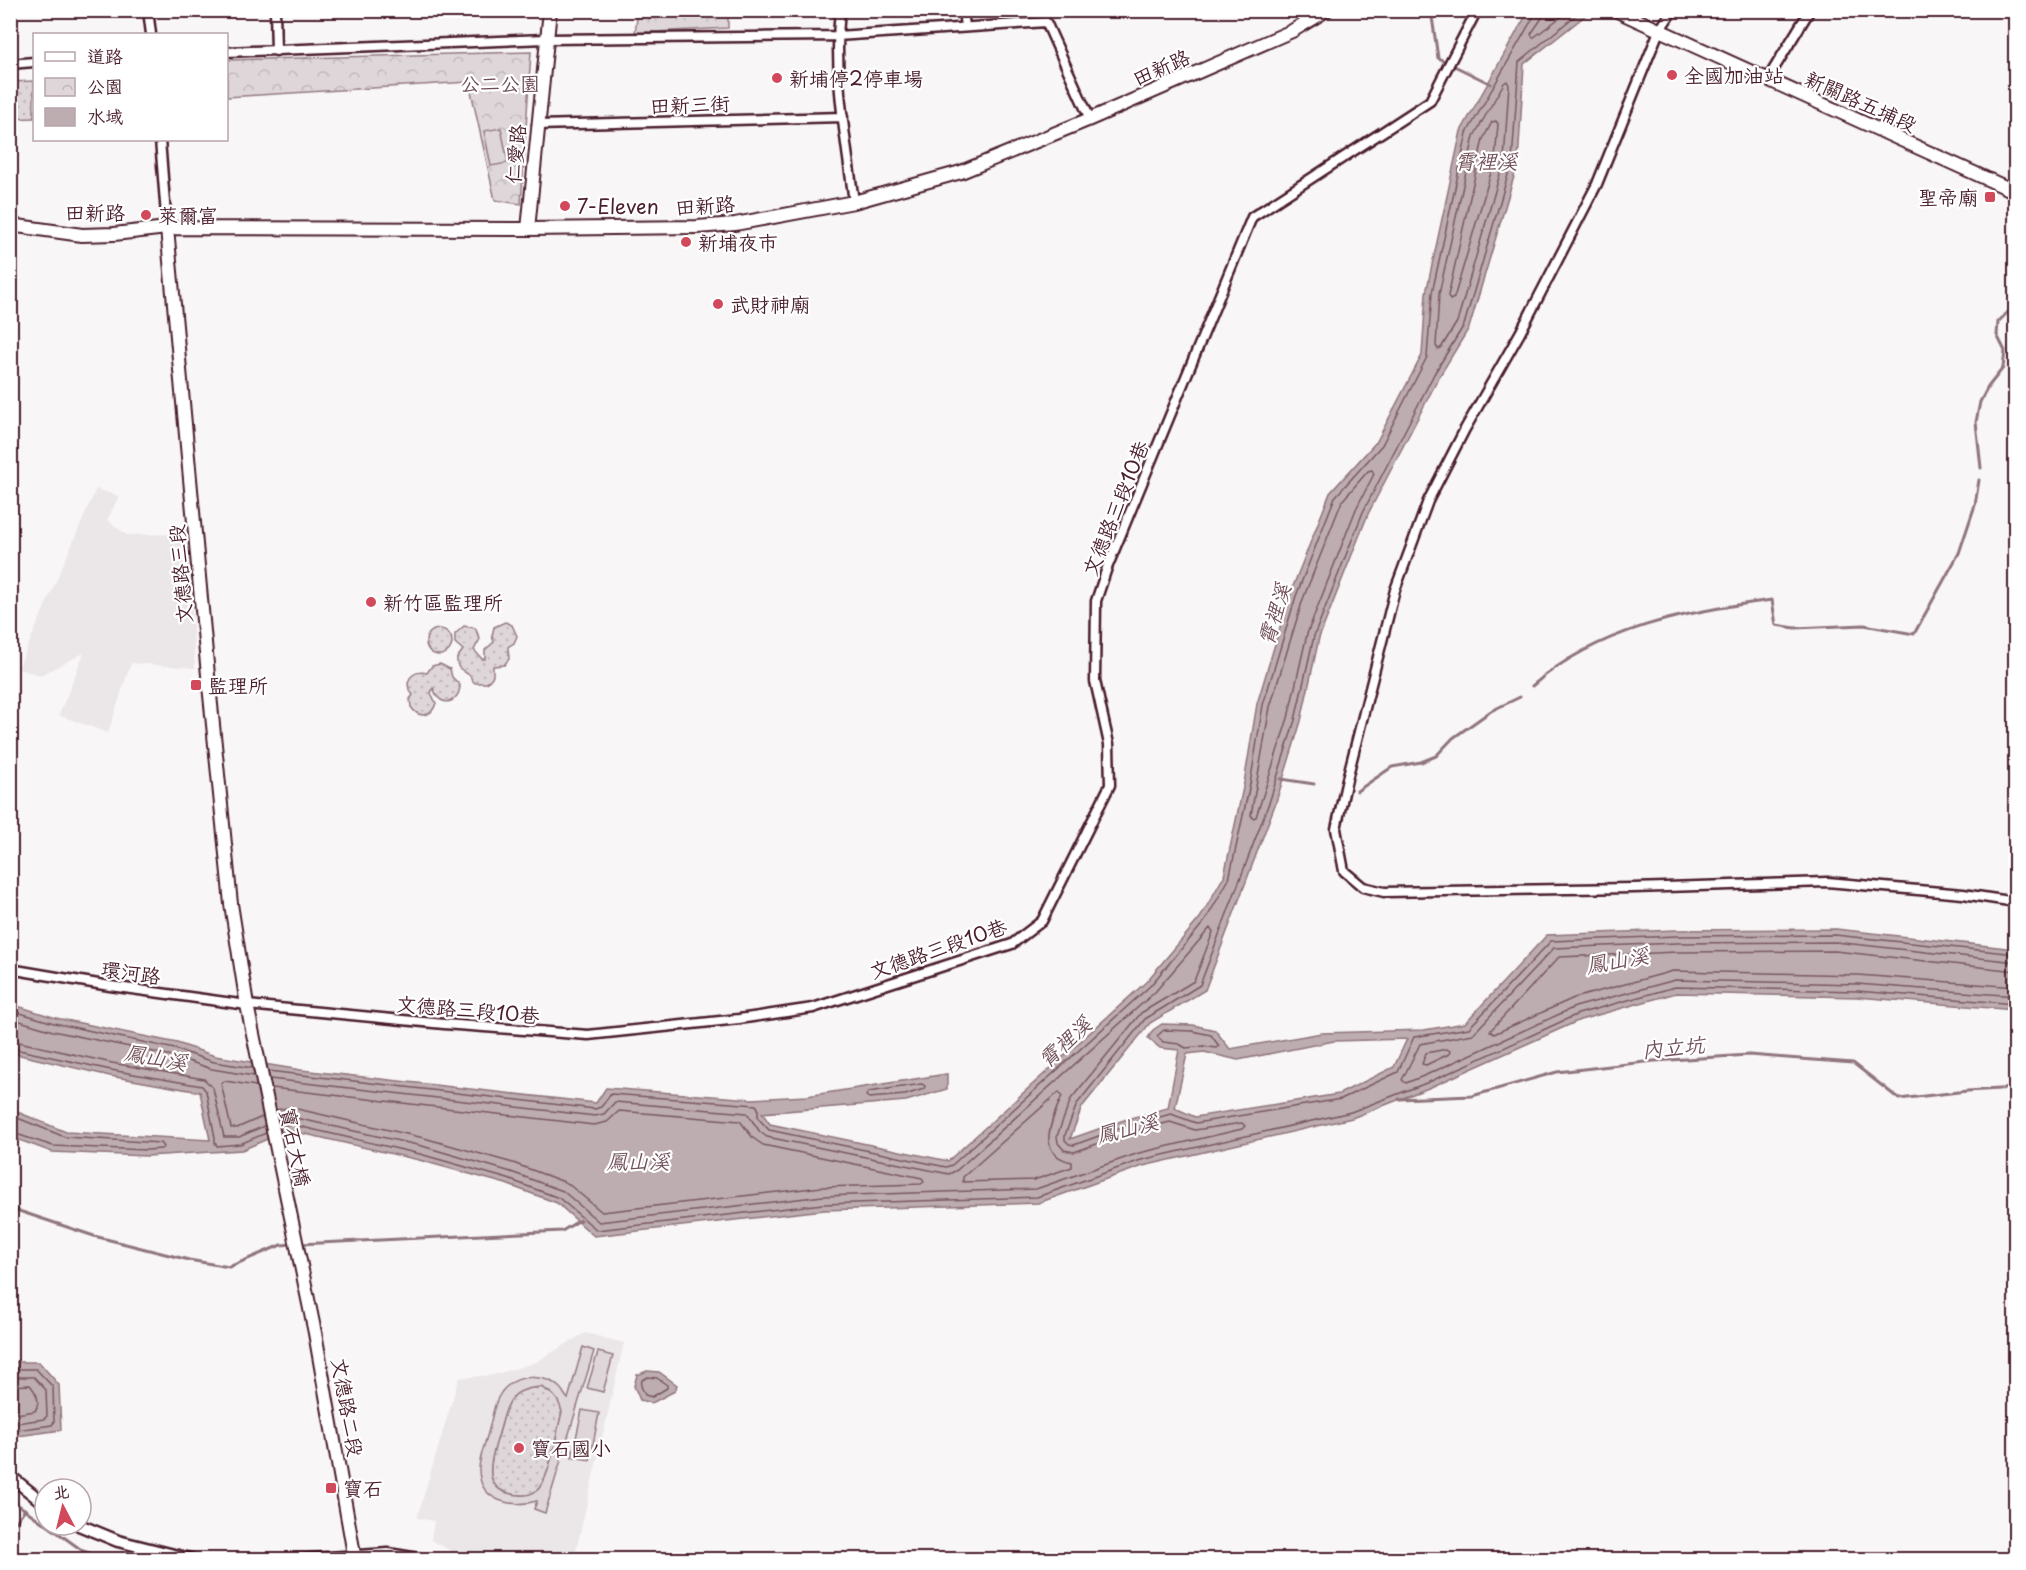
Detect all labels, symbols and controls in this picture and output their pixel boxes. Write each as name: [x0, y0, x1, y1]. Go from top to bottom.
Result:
legend: [33, 33, 228, 141]
street label: 田新路: [1127, 41, 1195, 93]
text: 道路: [87, 42, 123, 69]
place label: 全國加油站: [1684, 60, 1784, 90]
place label: 新埔停2停車場: [789, 63, 923, 93]
street label: 新關路五埔段: [1800, 63, 1922, 139]
park label: 公二公園: [460, 68, 540, 98]
marker: 全國加油站: [1665, 68, 1679, 82]
marker: 新埔停2停車場: [770, 71, 784, 85]
text: 公園: [87, 72, 123, 99]
street label: 田新三街: [650, 88, 730, 120]
text: 水域: [87, 102, 123, 129]
street label: 仁愛路: [497, 122, 533, 185]
water label: 霄裡溪: [1455, 144, 1518, 176]
place label: 聖帝廟: [1918, 182, 1978, 212]
street label: 田新路: [674, 188, 737, 222]
marker: 聖帝廟: [1983, 190, 1997, 204]
place label: 7-Eleven: [577, 191, 659, 221]
street label: 田新路: [65, 197, 126, 227]
marker: 7-Eleven: [558, 199, 572, 213]
place label: 萊爾富: [158, 200, 218, 230]
marker: 萊爾富: [139, 208, 153, 222]
place label: 新埔夜市: [698, 227, 778, 257]
marker: 新埔夜市: [679, 235, 693, 249]
place label: 武財神廟: [730, 289, 810, 319]
marker: 武財神廟: [711, 297, 725, 311]
street label: 文德路三段10巷: [1074, 435, 1156, 580]
street label: 文德路三段: [161, 523, 199, 625]
water label: 霄裡溪: [1248, 578, 1298, 649]
place label: 新竹區監理所: [383, 587, 503, 617]
marker: 新竹區監理所: [364, 595, 378, 609]
place label: 監理所: [208, 670, 268, 700]
marker: 監理所: [189, 678, 203, 692]
street label: 文德路三段10巷: [865, 910, 1012, 986]
water label: 鳳山溪: [1582, 938, 1652, 980]
street label: 環河路: [99, 953, 164, 991]
street label: 文德路三段10巷: [395, 988, 542, 1030]
water label: 霄裡溪: [1030, 1007, 1099, 1074]
water label: 內立坑: [1640, 1027, 1708, 1065]
water label: 鳳山溪: [121, 1035, 191, 1077]
water label: 鳳山溪: [1092, 1104, 1162, 1150]
street label: 寶石大橋: [273, 1105, 319, 1189]
water label: 鳳山溪: [606, 1144, 670, 1176]
street label: 文德路二段: [325, 1355, 371, 1459]
place label: 寶石國小: [531, 1433, 611, 1463]
marker: 寶石國小: [512, 1441, 526, 1455]
place label: 寶石: [343, 1473, 383, 1503]
north arrow: [33, 1477, 93, 1537]
text: 北: [52, 1478, 70, 1504]
marker: 寶石: [324, 1481, 338, 1495]

